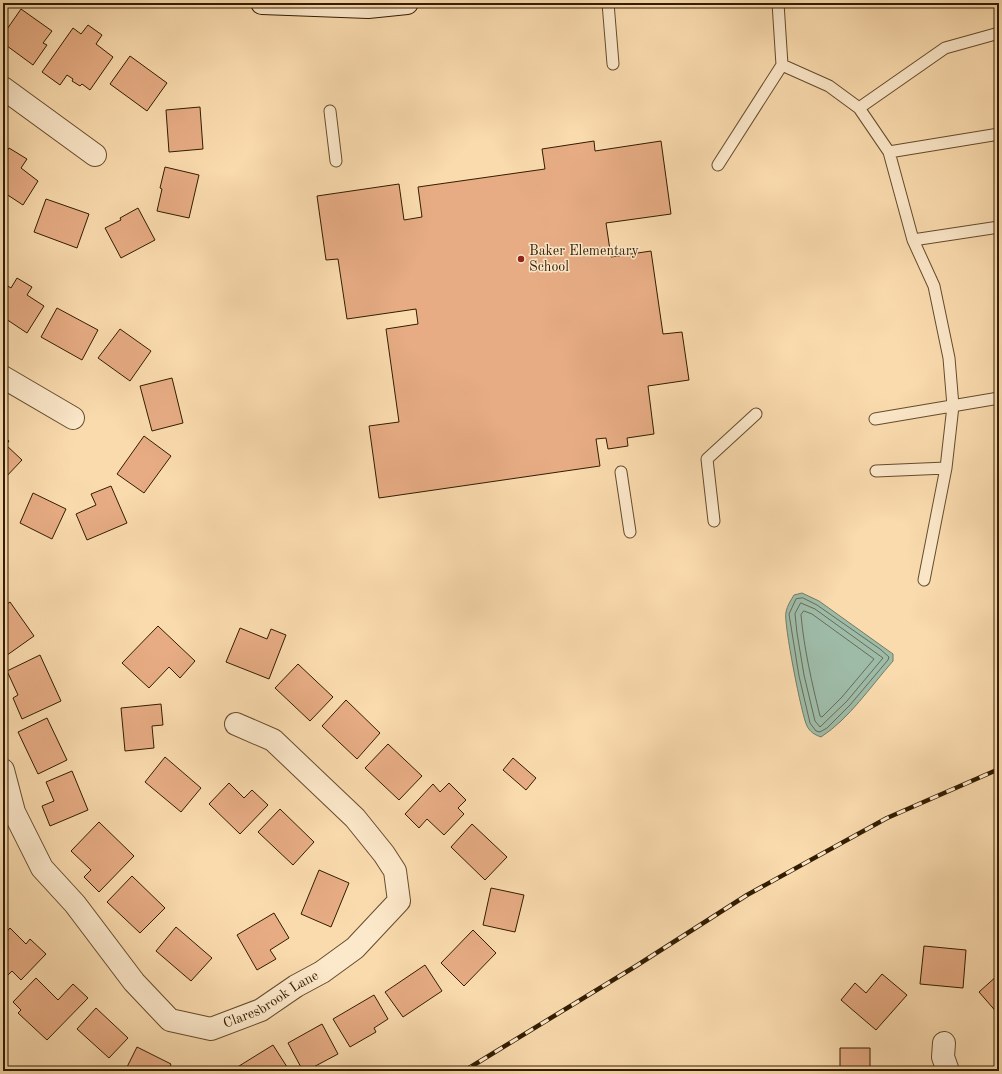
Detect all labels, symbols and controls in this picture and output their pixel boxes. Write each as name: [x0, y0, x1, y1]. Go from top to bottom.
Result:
place label: Baker Elementary School: [529, 244, 640, 274]
marker: Baker Elementary School: [516, 254, 526, 264]
street label: Claresbrook Lane: [221, 968, 321, 1031]

